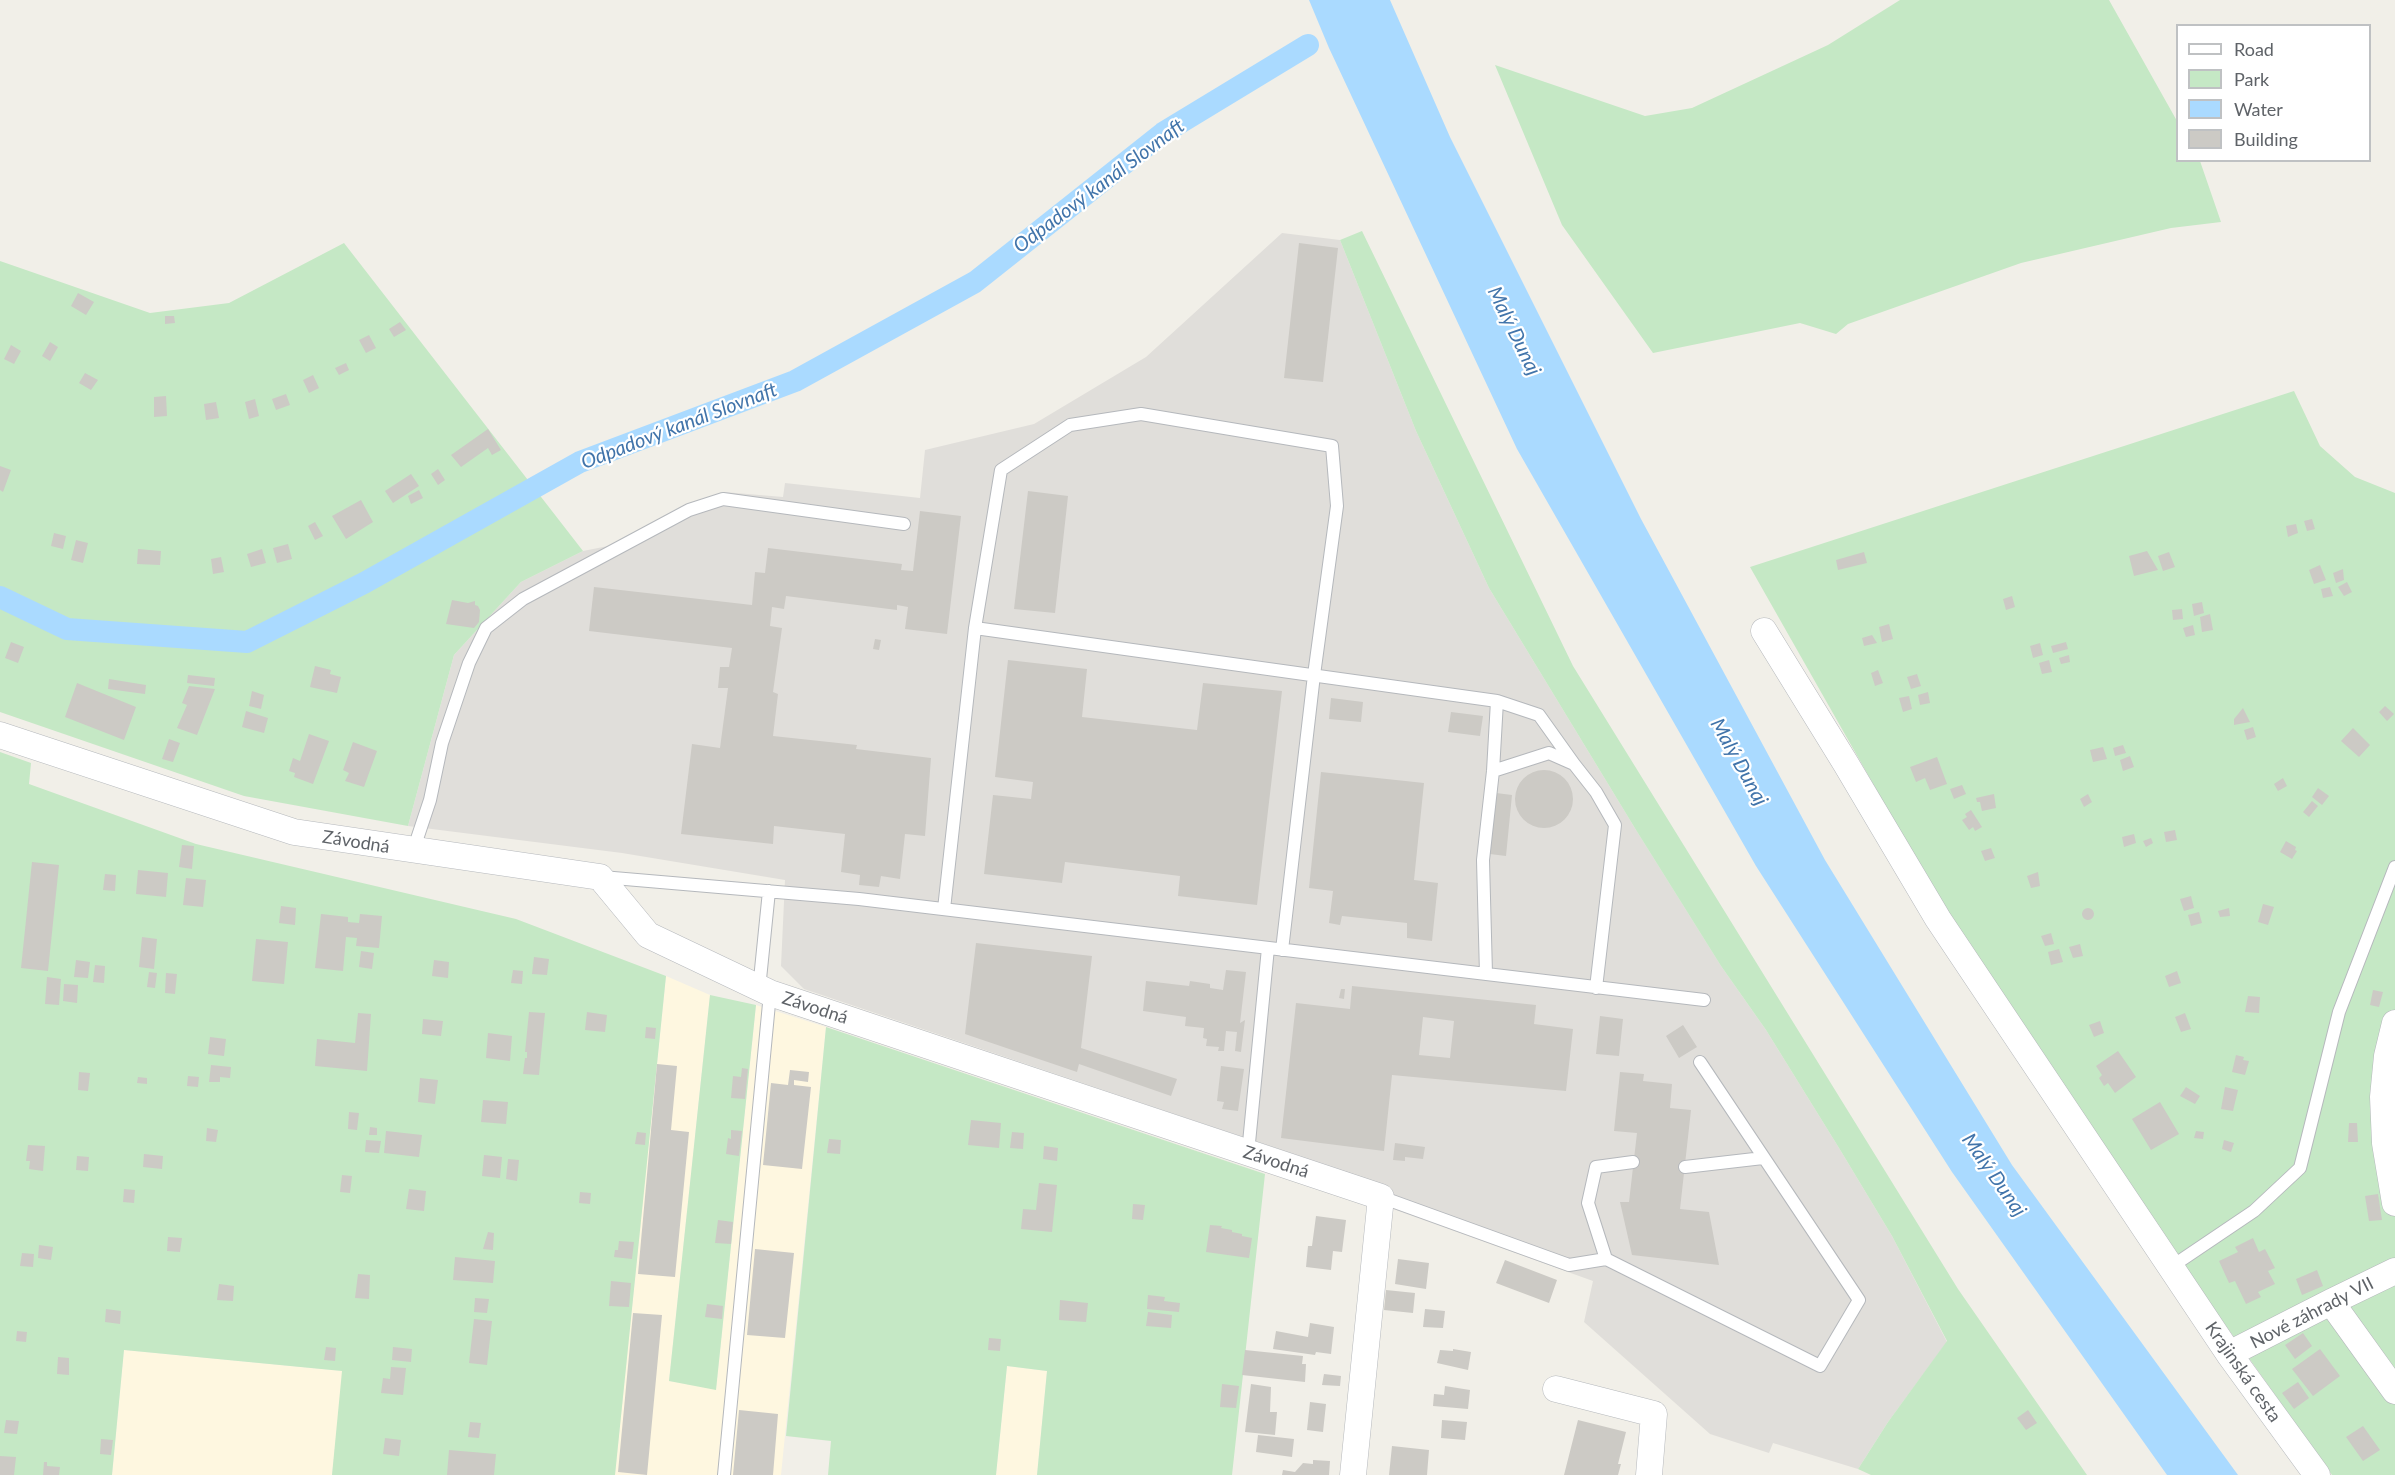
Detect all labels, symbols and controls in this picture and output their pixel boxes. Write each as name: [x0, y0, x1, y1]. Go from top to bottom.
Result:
legend: [2176, 24, 2371, 162]
text: Road: [2234, 38, 2274, 60]
text: Park: [2234, 68, 2269, 90]
text: Water: [2234, 98, 2283, 120]
water label: Odpadový kanál Slovnaft: [1009, 114, 1189, 258]
text: Building: [2234, 128, 2298, 150]
water label: Malý Dunaj: [1482, 283, 1546, 379]
water label: Odpadový kanál Slovnaft: [578, 378, 780, 474]
water label: Malý Dunaj: [1705, 714, 1773, 810]
street label: Závodná: [321, 826, 391, 858]
street label: Závodná: [779, 987, 851, 1029]
water label: Malý Dunaj: [1957, 1129, 2031, 1221]
street label: Závodná: [1240, 1141, 1312, 1183]
street label: Nové záhrady VII: [2247, 1273, 2377, 1353]
street label: Krajinská cesta: [2200, 1318, 2286, 1426]

